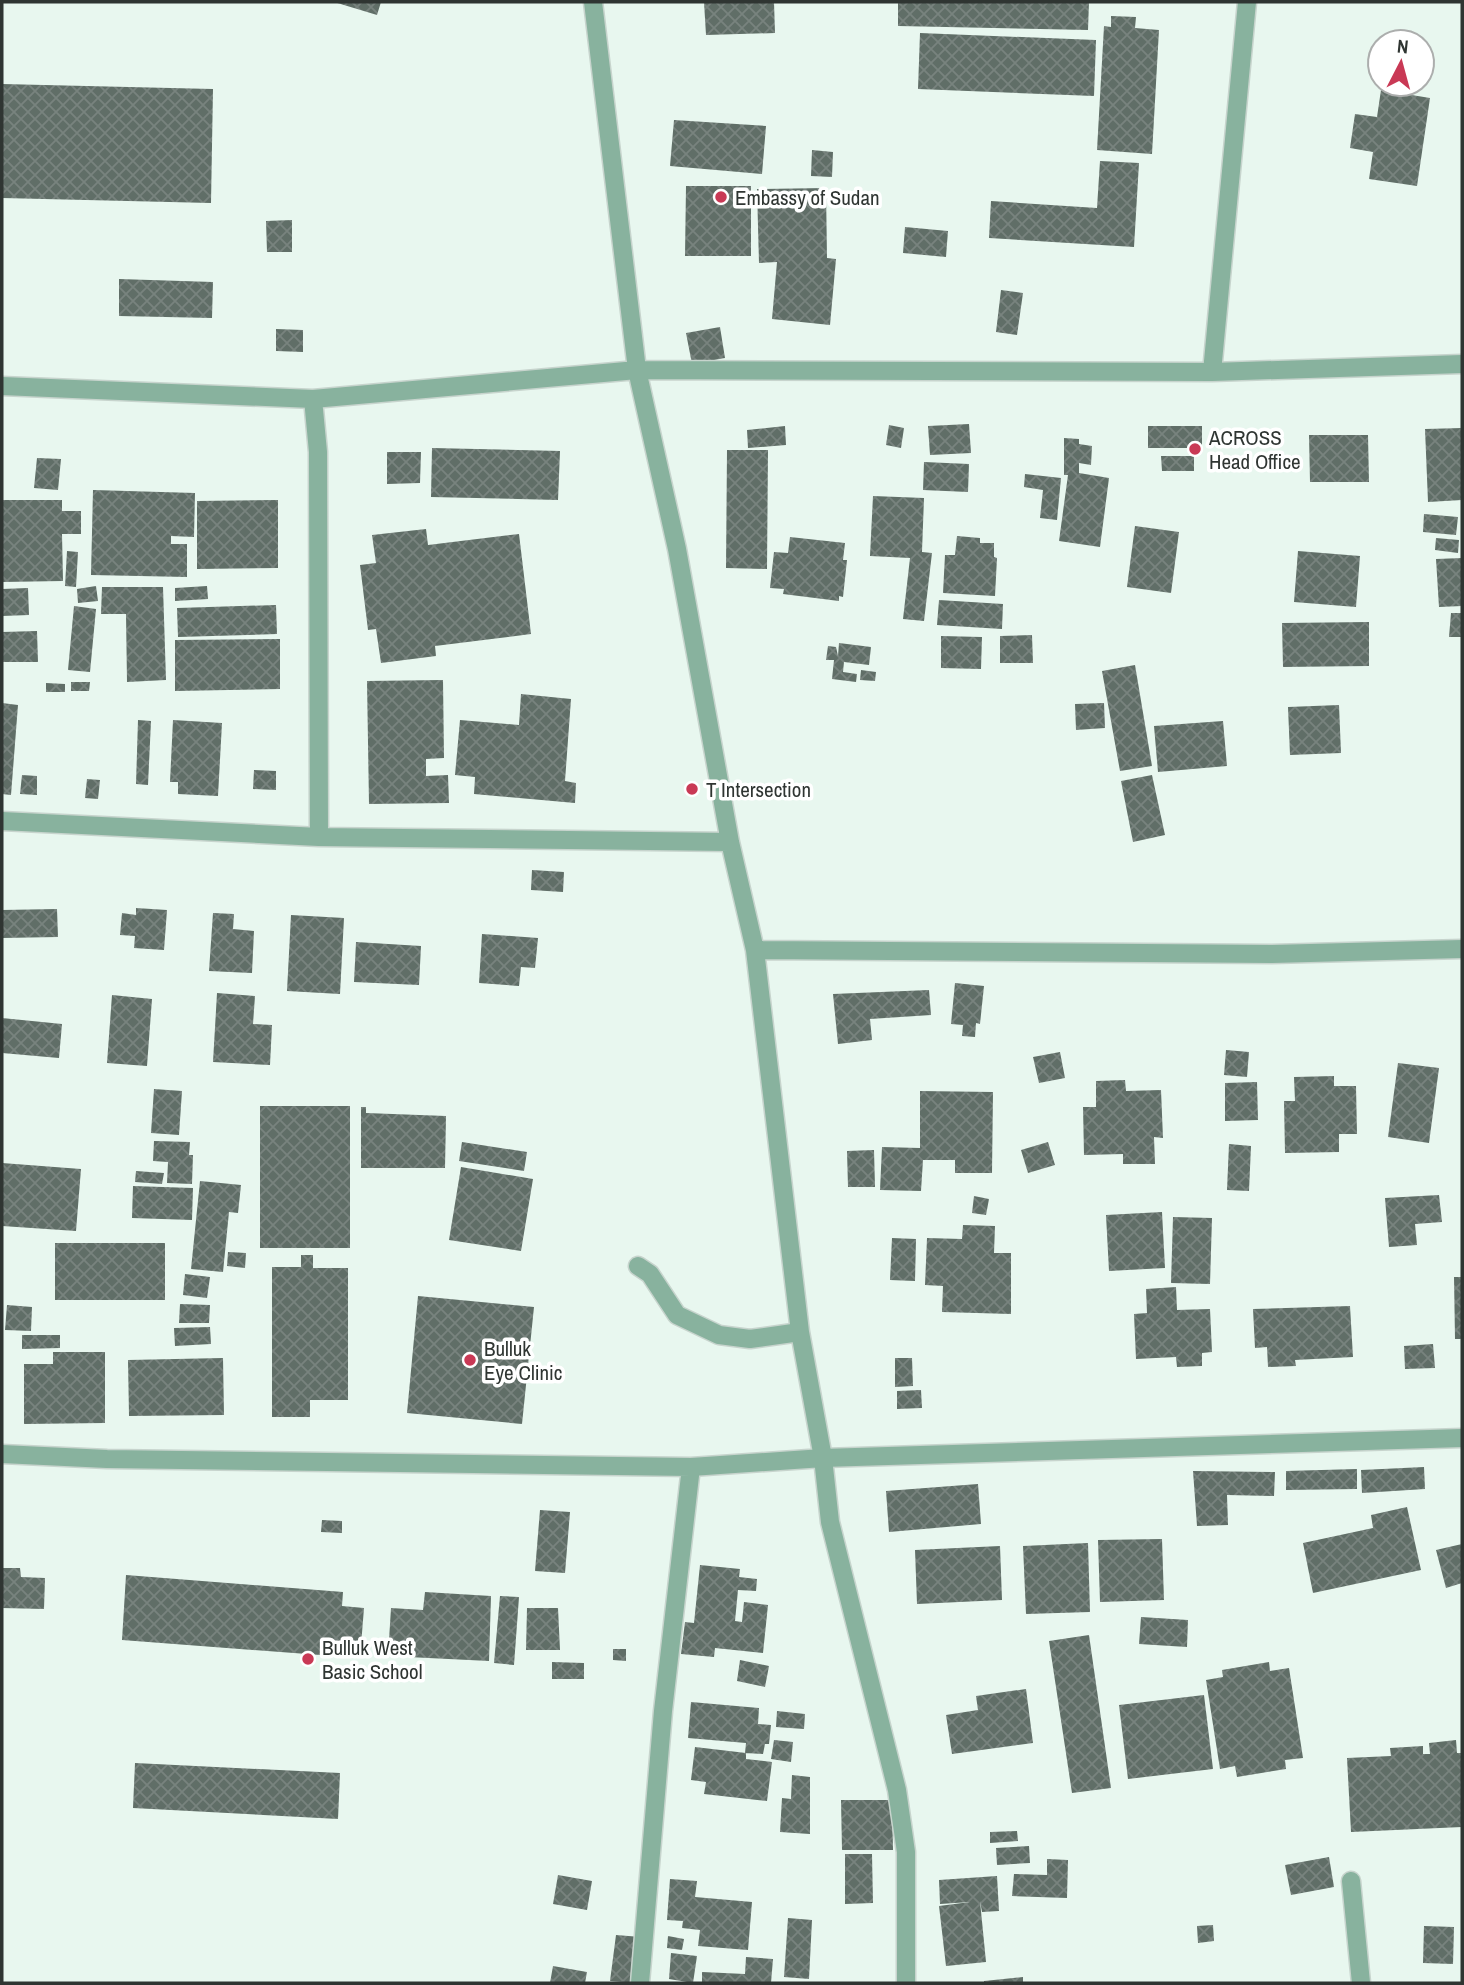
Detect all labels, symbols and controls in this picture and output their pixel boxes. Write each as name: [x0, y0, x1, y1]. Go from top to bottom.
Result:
north arrow: [1366, 28, 1436, 98]
text: N: [1396, 33, 1410, 60]
place label: Embassy of Sudan: [735, 183, 880, 212]
marker: Embassy of Sudan: [713, 189, 729, 205]
place label: ACROSS Head Office: [1208, 423, 1301, 476]
marker: ACROSS Head Office: [1187, 441, 1203, 457]
place label: T Intersection: [706, 775, 811, 804]
marker: T Intersection: [684, 781, 700, 797]
place label: Bulluk Eye Clinic: [484, 1334, 562, 1387]
marker: Bulluk Eye Clinic: [462, 1352, 478, 1368]
place label: Bulluk West Basic School: [322, 1633, 423, 1686]
marker: Bulluk West Basic School: [300, 1651, 316, 1667]

